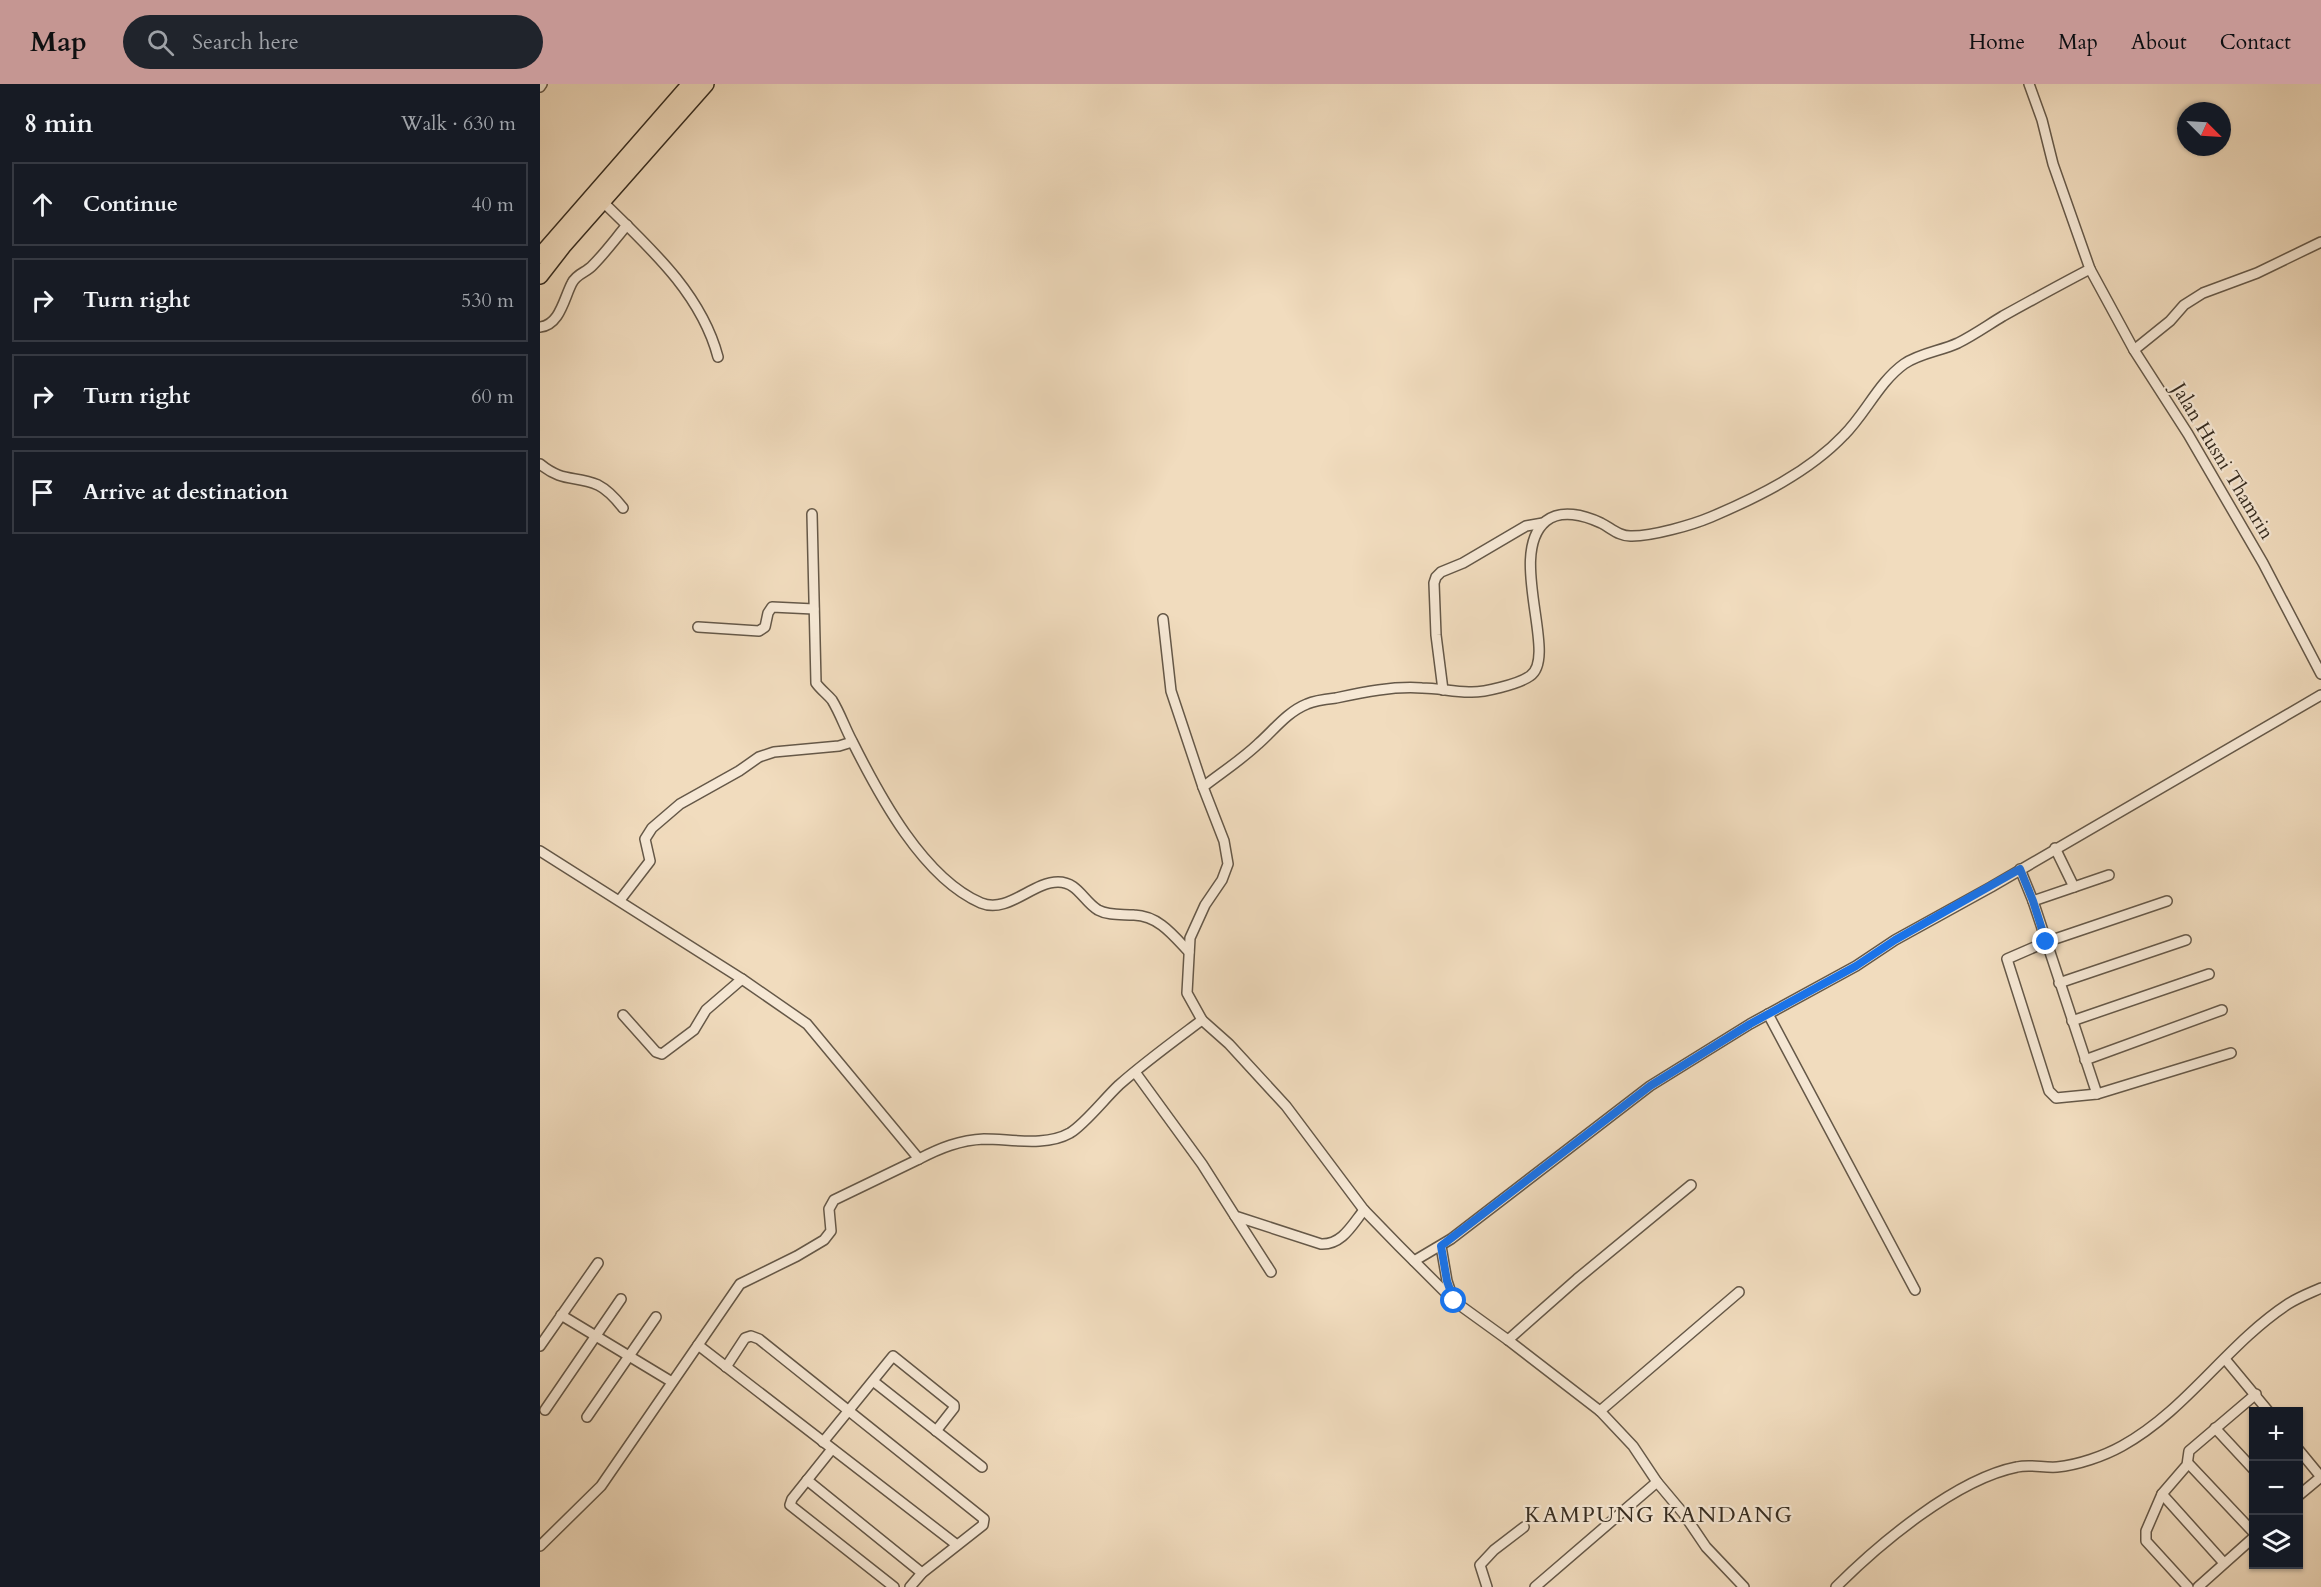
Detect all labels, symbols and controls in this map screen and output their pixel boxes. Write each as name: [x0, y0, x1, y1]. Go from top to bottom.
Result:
search box: [123, 15, 543, 69]
text: Map: [30, 23, 87, 61]
icon: search: [144, 26, 177, 59]
text: Search here: [192, 27, 299, 57]
text: Home: [1969, 28, 2025, 57]
text: Map: [2058, 28, 2098, 57]
text: About: [2131, 28, 2187, 57]
text: Contact: [2220, 28, 2291, 57]
north arrow: [2177, 102, 2231, 156]
text: 8 min: [24, 106, 93, 141]
text: Walk · 630 m: [401, 110, 516, 137]
icon: ahead: [26, 188, 59, 221]
text: Continue: [83, 189, 178, 219]
text: 40 m: [471, 191, 514, 218]
icon: right: [26, 284, 59, 317]
text: Turn right: [83, 285, 190, 315]
text: 530 m: [461, 287, 514, 314]
street label: Jalan Husni Thamrin: [2164, 375, 2281, 545]
icon: right: [26, 380, 59, 413]
text: Turn right: [83, 381, 190, 411]
text: 60 m: [471, 383, 514, 410]
icon: arrive: [26, 476, 59, 509]
text: Arrive at destination: [83, 477, 288, 507]
route end: [2032, 928, 2058, 954]
route start: [1440, 1287, 1466, 1313]
map controls: [2249, 1407, 2303, 1569]
button: +: [2249, 1407, 2303, 1461]
button: −: [2249, 1461, 2303, 1515]
district label: KAMPUNG KANDANG: [1525, 1500, 1793, 1530]
button: layers: [2249, 1515, 2303, 1569]

